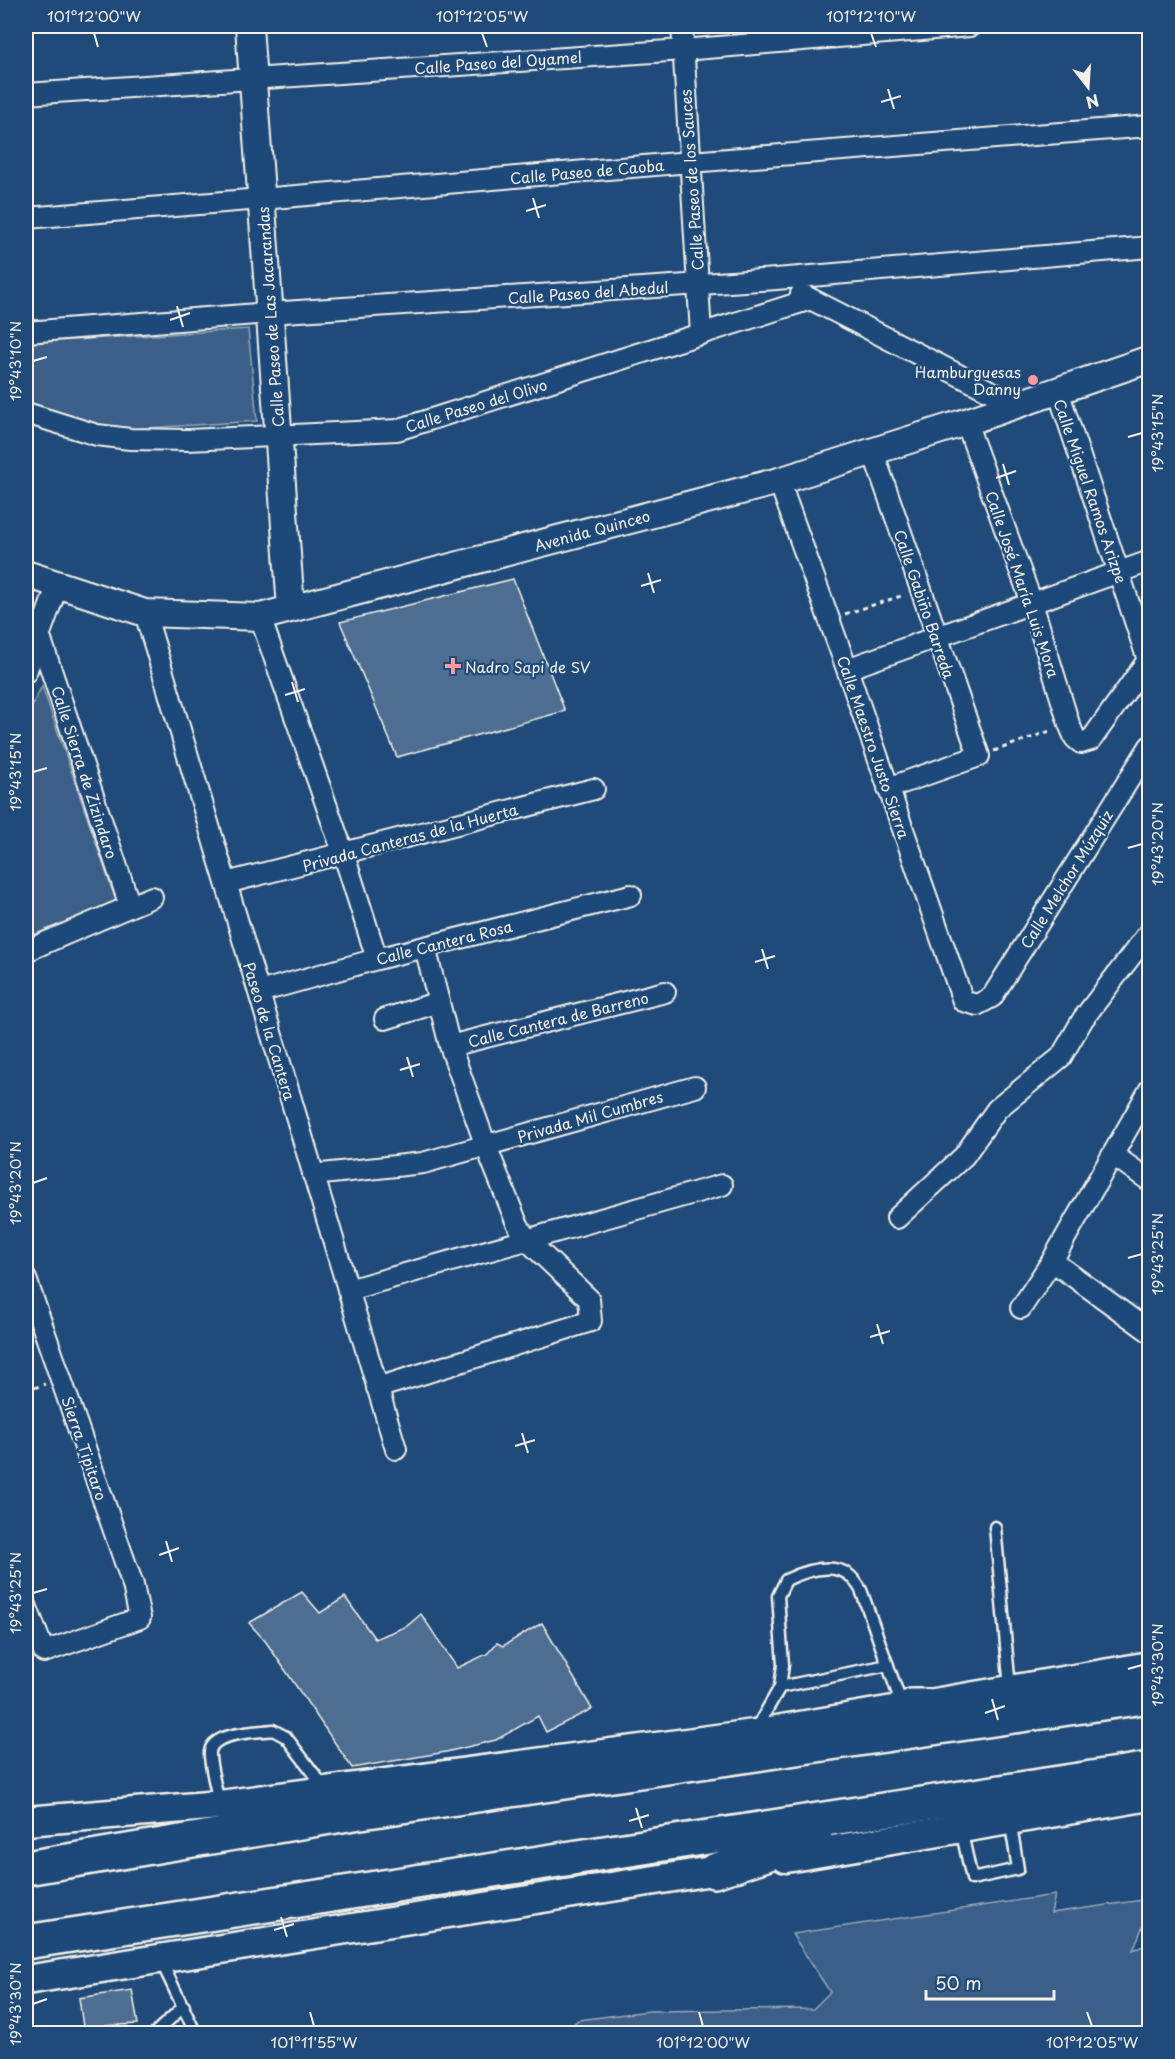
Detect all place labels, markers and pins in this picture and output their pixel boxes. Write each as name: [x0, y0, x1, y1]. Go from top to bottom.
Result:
place label: Hamburguesas Danny: [915, 360, 1021, 400]
marker: Hamburguesas Danny: [1026, 373, 1040, 387]
place label: Nadro Sapi de SV: [465, 655, 591, 678]
marker: Nadro Sapi de SV: [446, 659, 460, 673]

